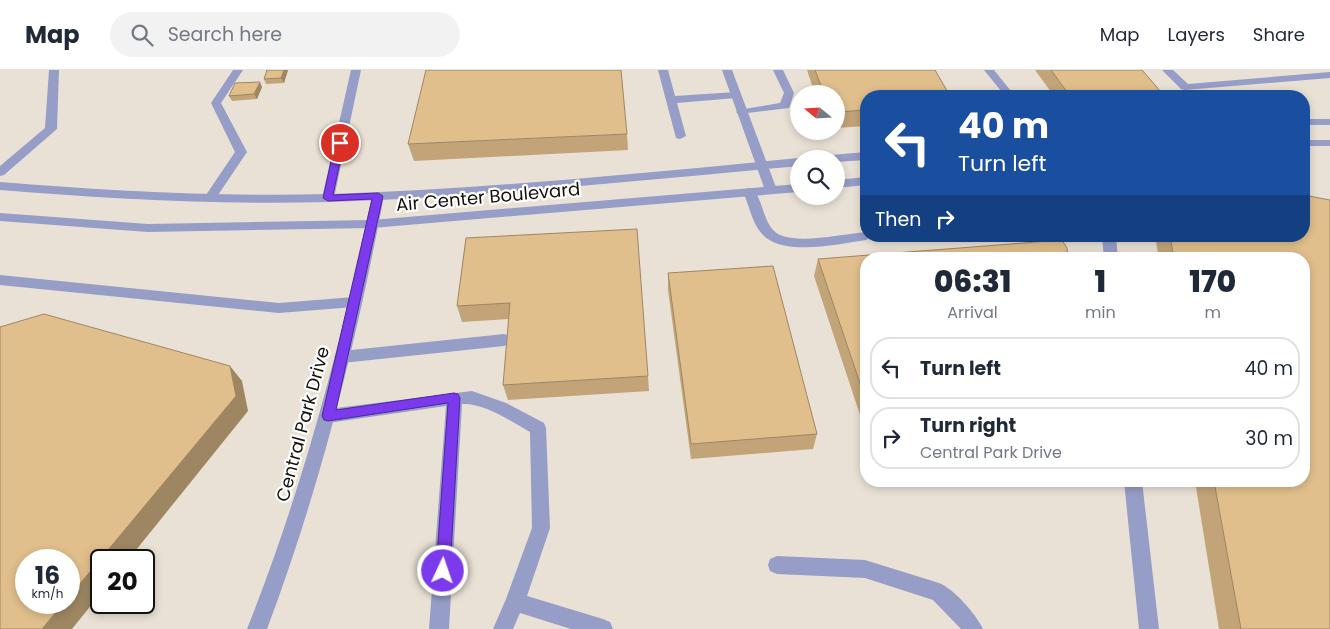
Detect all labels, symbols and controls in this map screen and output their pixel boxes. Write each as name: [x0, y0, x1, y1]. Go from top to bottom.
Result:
search box: [110, 12, 460, 57]
text: Map: [25, 18, 80, 51]
icon: search: [128, 21, 156, 49]
text: Search here: [168, 21, 282, 48]
text: Map: [1100, 22, 1140, 47]
text: Layers: [1168, 22, 1225, 47]
text: Share: [1253, 22, 1305, 47]
north arrow: [790, 85, 845, 140]
map controls: [790, 85, 845, 205]
text: 40 m: [958, 101, 1049, 150]
icon: left: [875, 110, 940, 175]
pin: [319, 122, 361, 164]
icon: arrive: [326, 129, 354, 157]
text: Turn left: [958, 148, 1046, 179]
button: search: [790, 150, 845, 205]
street label: Air Center Boulevard: [395, 176, 581, 217]
icon: right: [931, 205, 959, 233]
text: Then: [875, 206, 921, 233]
text: 06:31: [934, 260, 1011, 303]
text: 1: [1095, 260, 1106, 303]
text: 170: [1189, 260, 1236, 303]
text: Arrival: [947, 301, 998, 324]
text: min: [1085, 301, 1116, 324]
text: m: [1205, 301, 1221, 324]
street label: Central Park Drive: [270, 343, 335, 504]
icon: left: [877, 354, 905, 382]
text: Turn left: [920, 355, 1001, 382]
text: 40 m: [1244, 355, 1293, 382]
text: Turn right: [920, 412, 1016, 439]
icon: right: [877, 424, 905, 452]
text: 30 m: [1245, 425, 1293, 452]
text: Central Park Drive: [920, 441, 1062, 464]
position arrow: [416, 544, 468, 596]
speed limit sign: 20: [90, 549, 155, 614]
text: 16: [35, 558, 60, 593]
text: km/h: [32, 585, 63, 602]

